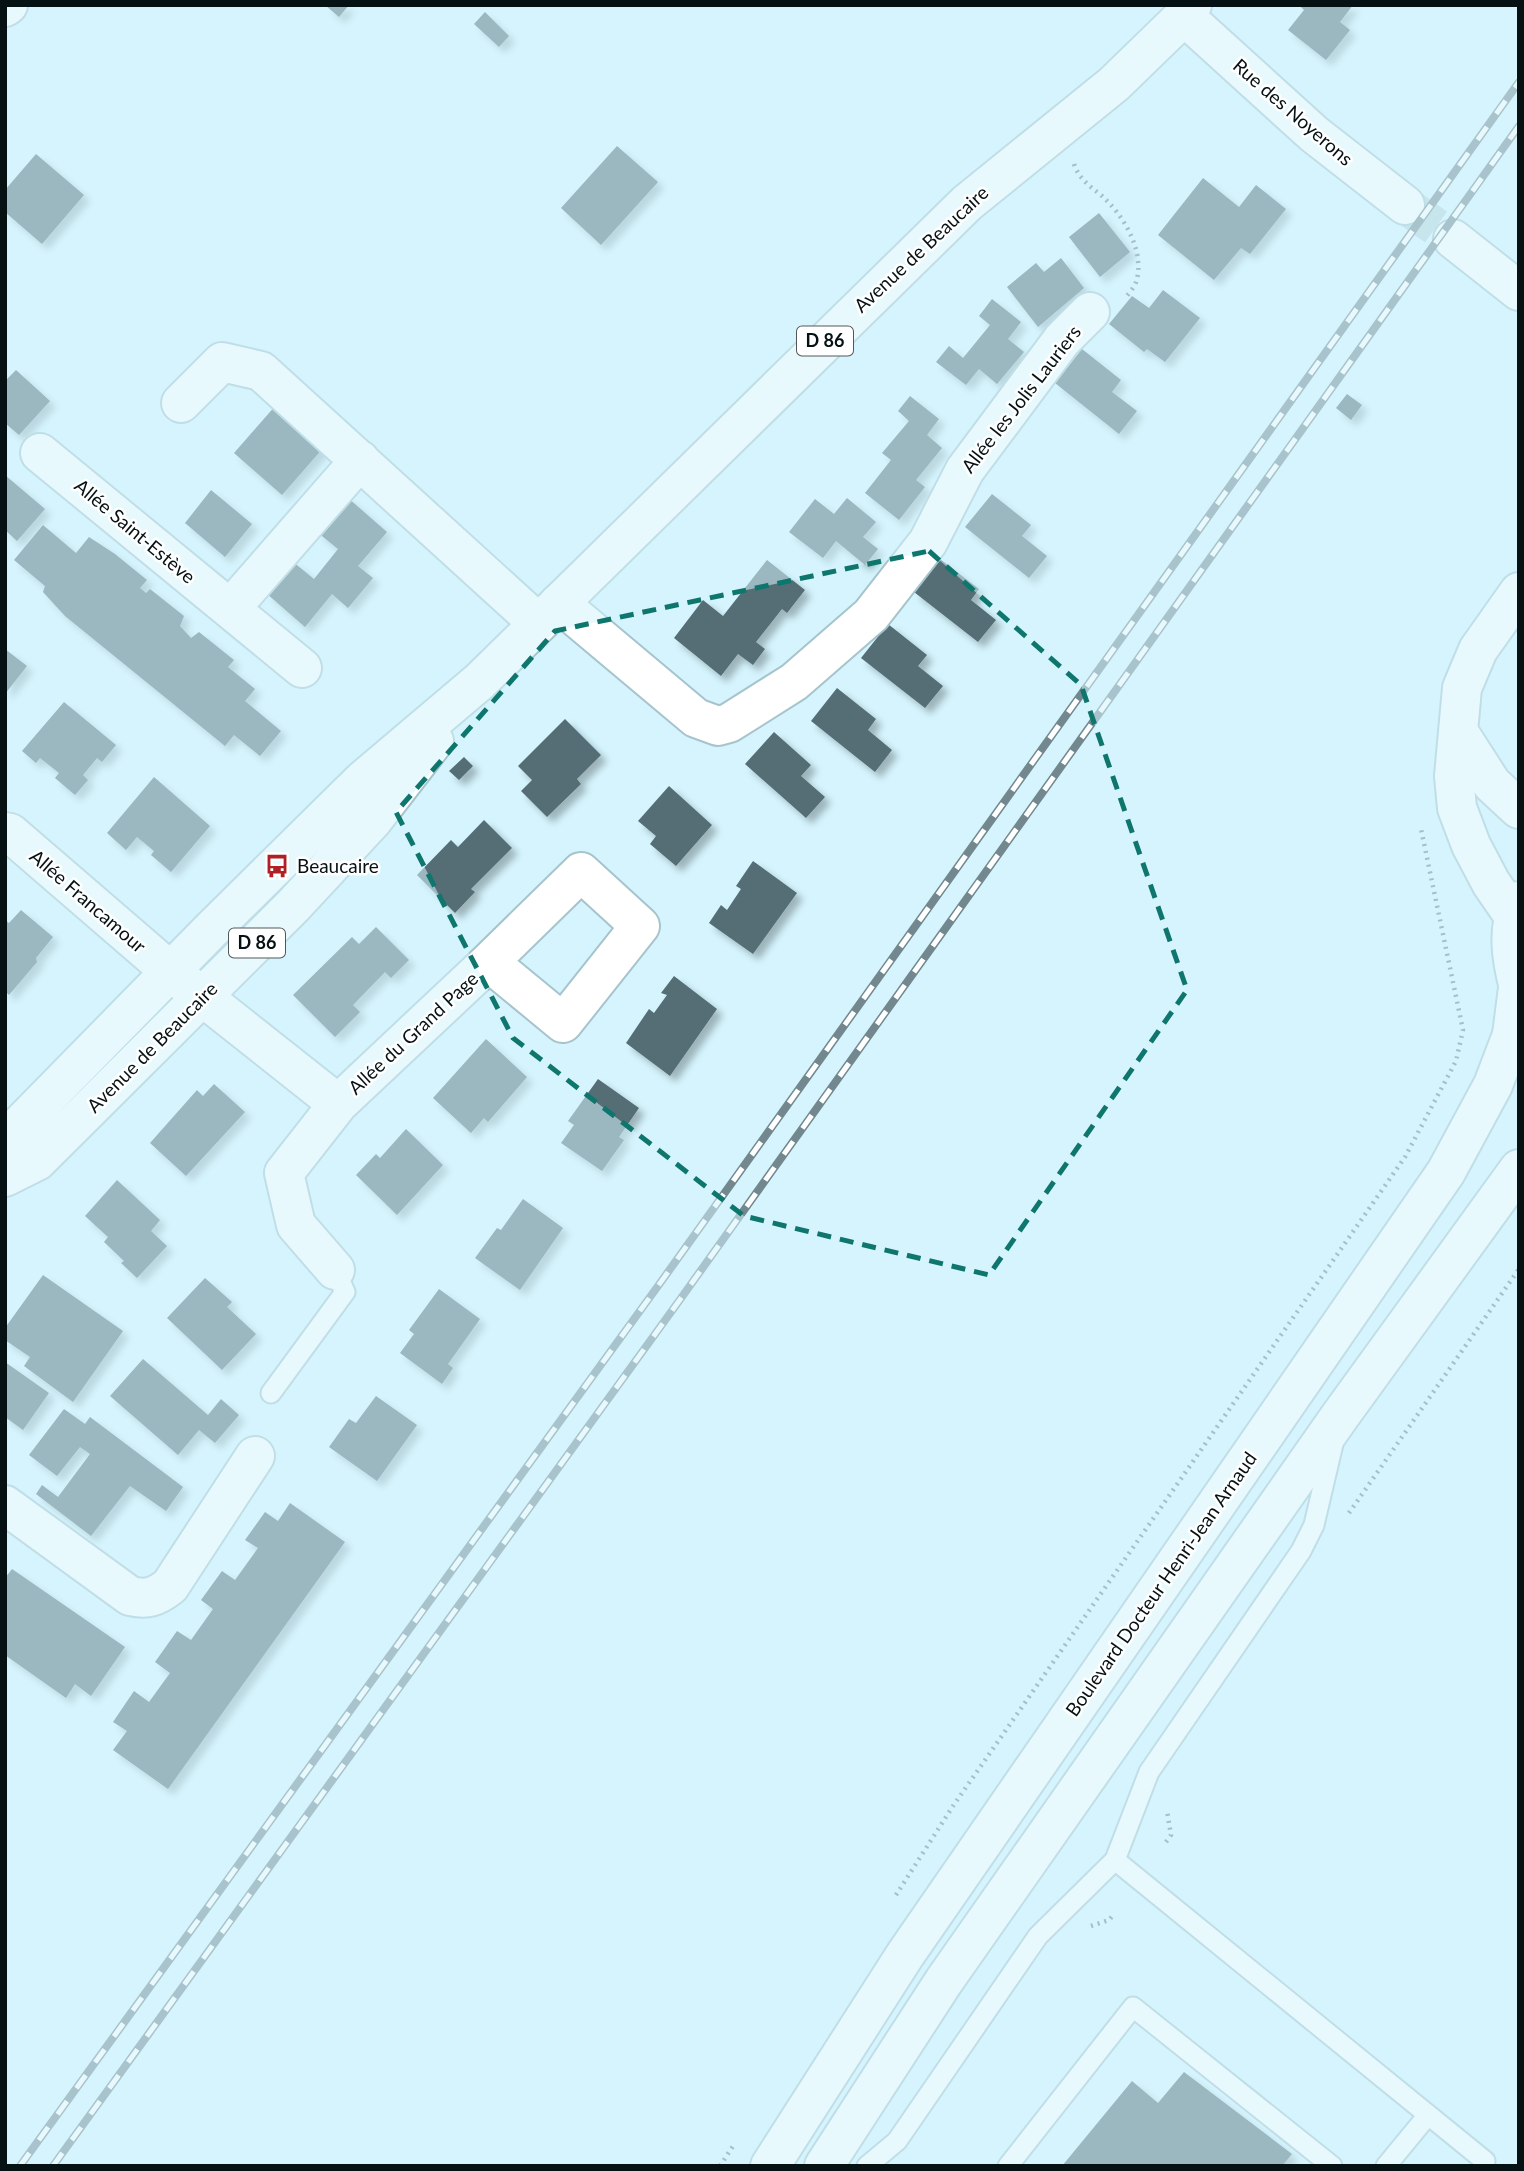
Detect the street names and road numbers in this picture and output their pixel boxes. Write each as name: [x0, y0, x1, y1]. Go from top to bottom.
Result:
street label: Rue des Noyerons: [1229, 53, 1358, 170]
street label: Avenue de Beaucaire: [849, 180, 993, 317]
street label: Allée les Jolis Lauriers: [956, 320, 1085, 477]
road number: D 86: [797, 326, 853, 356]
street label: Allée Saint-Estève: [70, 473, 200, 588]
street label: Allée Francamour: [26, 844, 151, 957]
road number: D 86: [229, 928, 285, 958]
street label: Allée du Grand Page: [343, 967, 482, 1099]
street label: Avenue de Beaucaire: [82, 977, 222, 1117]
street label: Boulevard Docteur Henri-Jean Arnaud: [1060, 1447, 1261, 1720]

